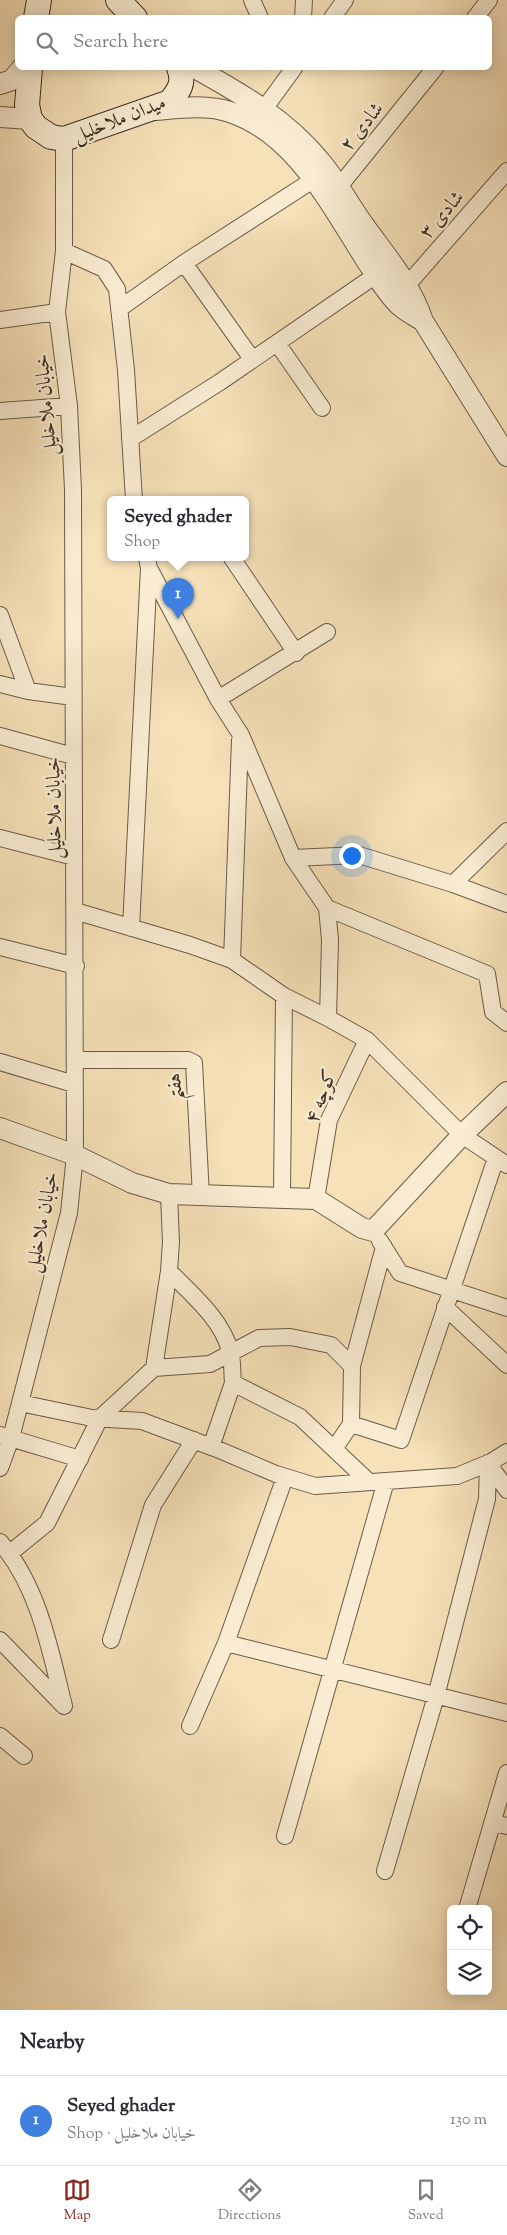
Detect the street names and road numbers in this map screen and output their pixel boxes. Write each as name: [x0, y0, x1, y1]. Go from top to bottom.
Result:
street label: میدان ملاخلیل: [69, 89, 171, 151]
street label: شادی ۲: [334, 97, 392, 159]
street label: شادی ۳: [414, 185, 472, 246]
street label: خیابان ملاخلیل: [29, 353, 66, 457]
street label: خیابان ملاخلیل: [40, 757, 71, 859]
street label: کوچه ۴: [299, 1066, 346, 1128]
street label: هفتم: [161, 1071, 195, 1102]
street label: خیابان ملاخلیل: [19, 1170, 67, 1275]

